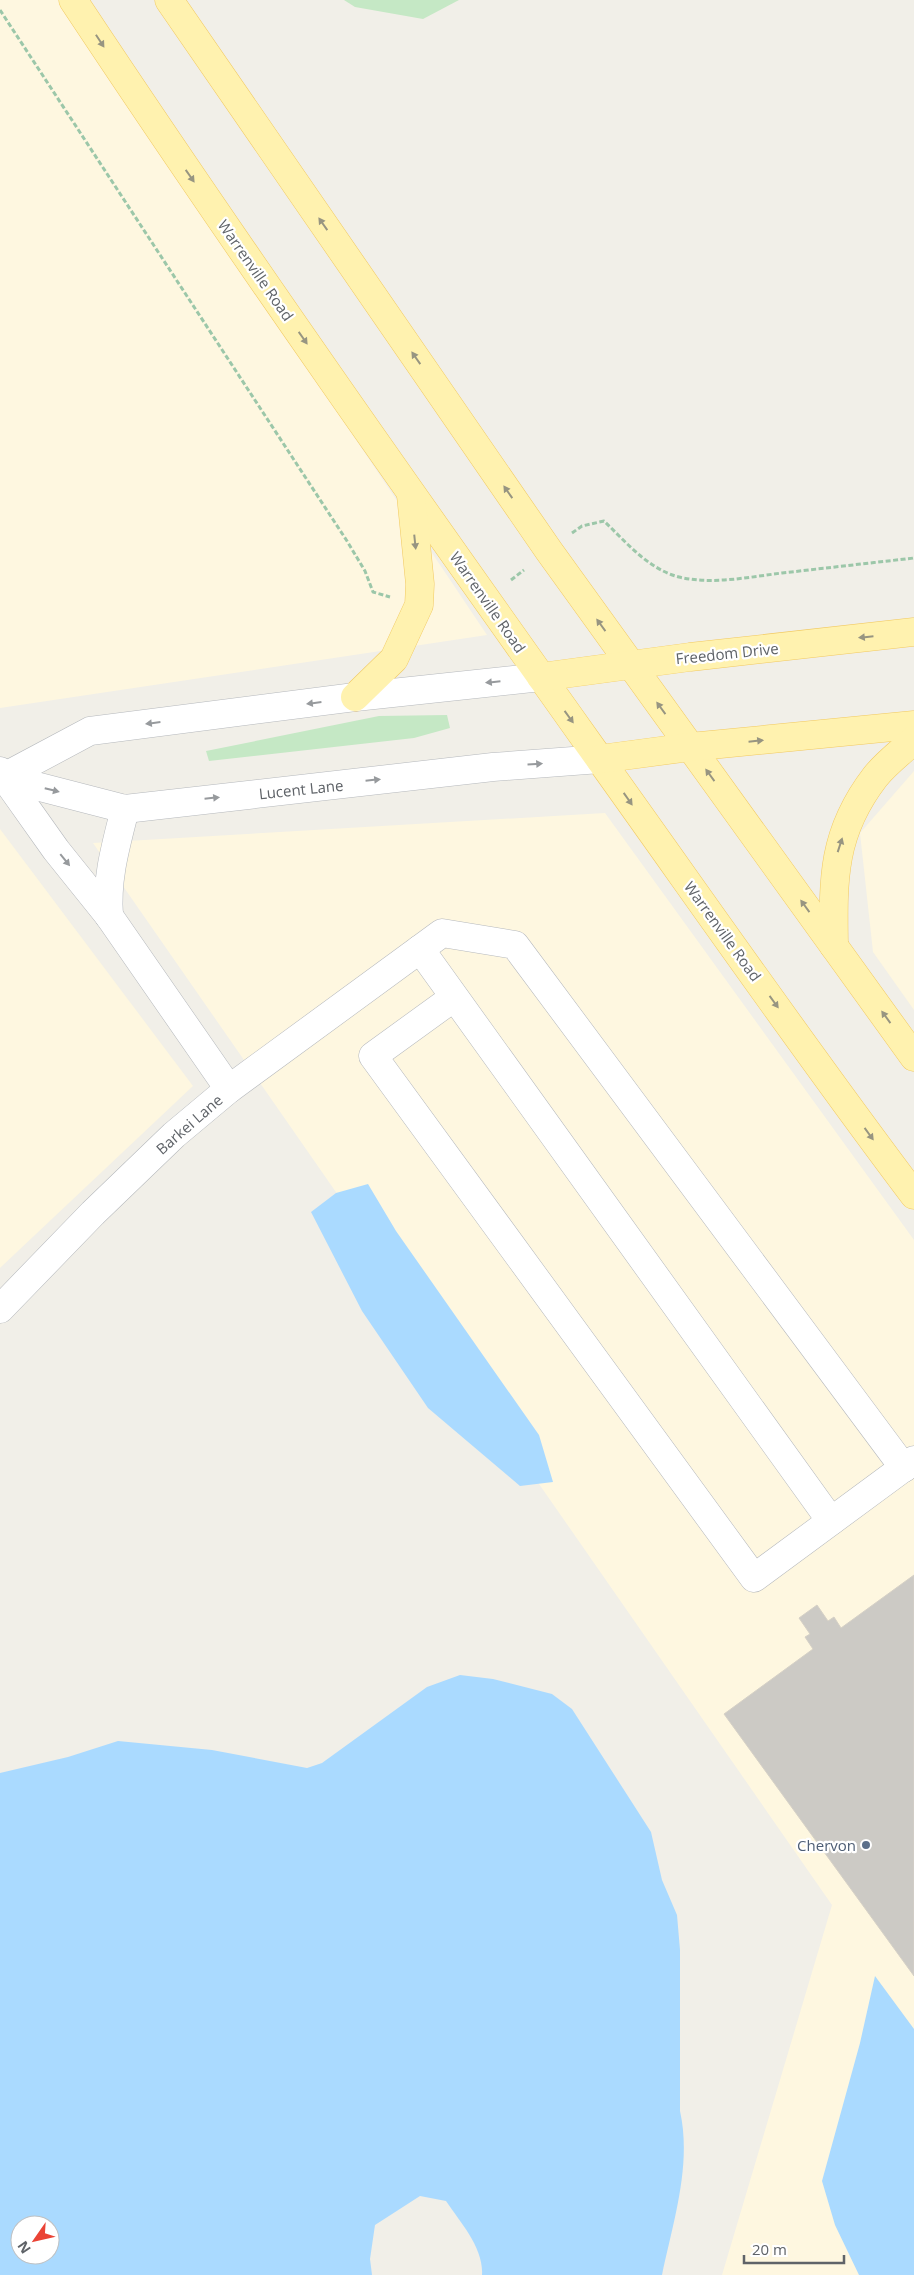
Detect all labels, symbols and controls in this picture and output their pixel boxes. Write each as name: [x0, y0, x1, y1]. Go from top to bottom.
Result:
one-way arrow: [95, 34, 105, 47]
one-way arrow: [185, 169, 195, 183]
street label: Warrenville Road: [214, 216, 298, 324]
one-way arrow: [318, 217, 328, 231]
one-way arrow: [298, 331, 308, 345]
one-way arrow: [411, 351, 421, 365]
one-way arrow: [503, 485, 513, 499]
one-way arrow: [412, 534, 420, 550]
street label: Warrenville Road: [446, 548, 530, 656]
one-way arrow: [596, 618, 606, 632]
one-way arrow: [857, 633, 873, 641]
street label: Freedom Drive: [675, 638, 779, 668]
one-way arrow: [484, 678, 500, 686]
one-way arrow: [305, 699, 321, 707]
one-way arrow: [657, 701, 667, 714]
one-way arrow: [564, 710, 574, 723]
one-way arrow: [144, 719, 160, 727]
one-way arrow: [748, 736, 764, 744]
one-way arrow: [527, 760, 543, 768]
one-way arrow: [705, 768, 715, 781]
street label: Lucent Lane: [258, 775, 344, 803]
one-way arrow: [366, 776, 382, 784]
one-way arrow: [45, 786, 60, 794]
one-way arrow: [623, 792, 633, 806]
one-way arrow: [204, 794, 220, 802]
one-way arrow: [837, 837, 845, 852]
one-way arrow: [59, 853, 70, 866]
street label: Warrenville Road: [680, 877, 766, 985]
one-way arrow: [800, 900, 811, 913]
one-way arrow: [769, 995, 779, 1009]
one-way arrow: [881, 1010, 891, 1024]
street label: Barkei Lane: [152, 1090, 226, 1158]
one-way arrow: [864, 1127, 874, 1141]
place label: Chervon: [797, 1835, 856, 1855]
marker: Chervon: [860, 1839, 872, 1851]
north arrow: [10, 2215, 60, 2265]
scale bar: [744, 2232, 844, 2264]
text: N: [13, 2238, 35, 2258]
text: 20 m: [752, 2239, 787, 2259]

